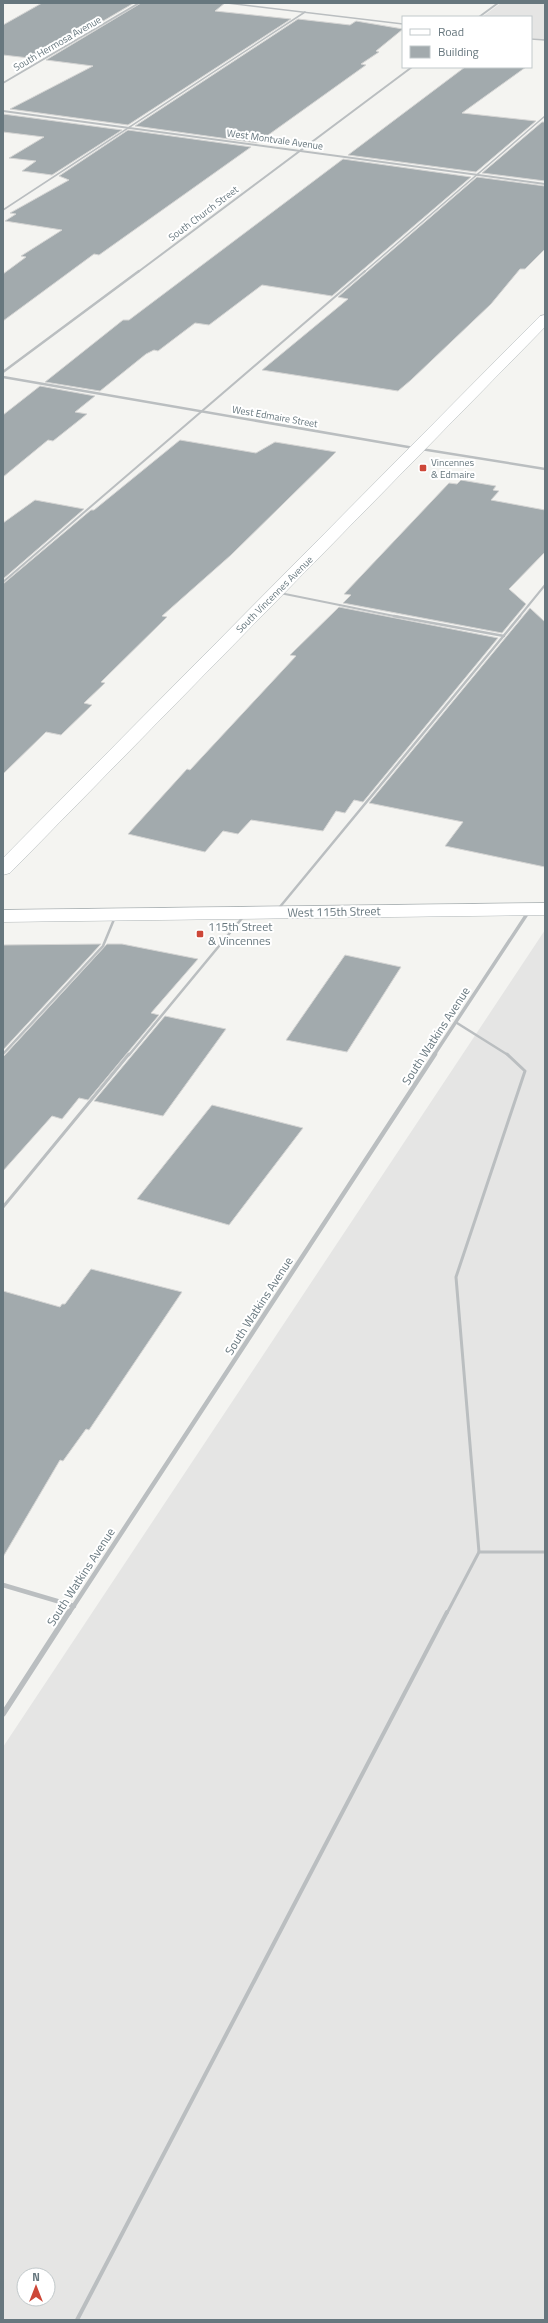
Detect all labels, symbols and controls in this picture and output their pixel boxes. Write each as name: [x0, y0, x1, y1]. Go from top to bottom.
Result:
street label: South Hermosa Avenue: [11, 12, 104, 75]
legend: [402, 16, 532, 68]
text: Road: [438, 22, 464, 41]
text: Building: [438, 42, 479, 61]
street label: West Montvale Avenue: [226, 125, 324, 154]
street label: South Church Street: [165, 182, 242, 245]
street label: West Edmaire Street: [231, 402, 319, 431]
place label: Vincennes & Edmaire: [431, 455, 475, 482]
marker: Vincennes & Edmaire: [418, 463, 428, 473]
street label: South Vincennes Avenue: [232, 552, 316, 636]
street label: West 115th Street: [287, 901, 382, 922]
place label: 115th Street & Vincennes: [208, 917, 273, 950]
marker: 115th Street & Vincennes: [195, 929, 205, 939]
street label: South Watkins Avenue: [397, 983, 475, 1089]
street label: South Watkins Avenue: [220, 1253, 298, 1359]
street label: South Watkins Avenue: [42, 1524, 120, 1630]
north arrow: [16, 2267, 56, 2307]
text: N: [32, 2269, 40, 2285]

